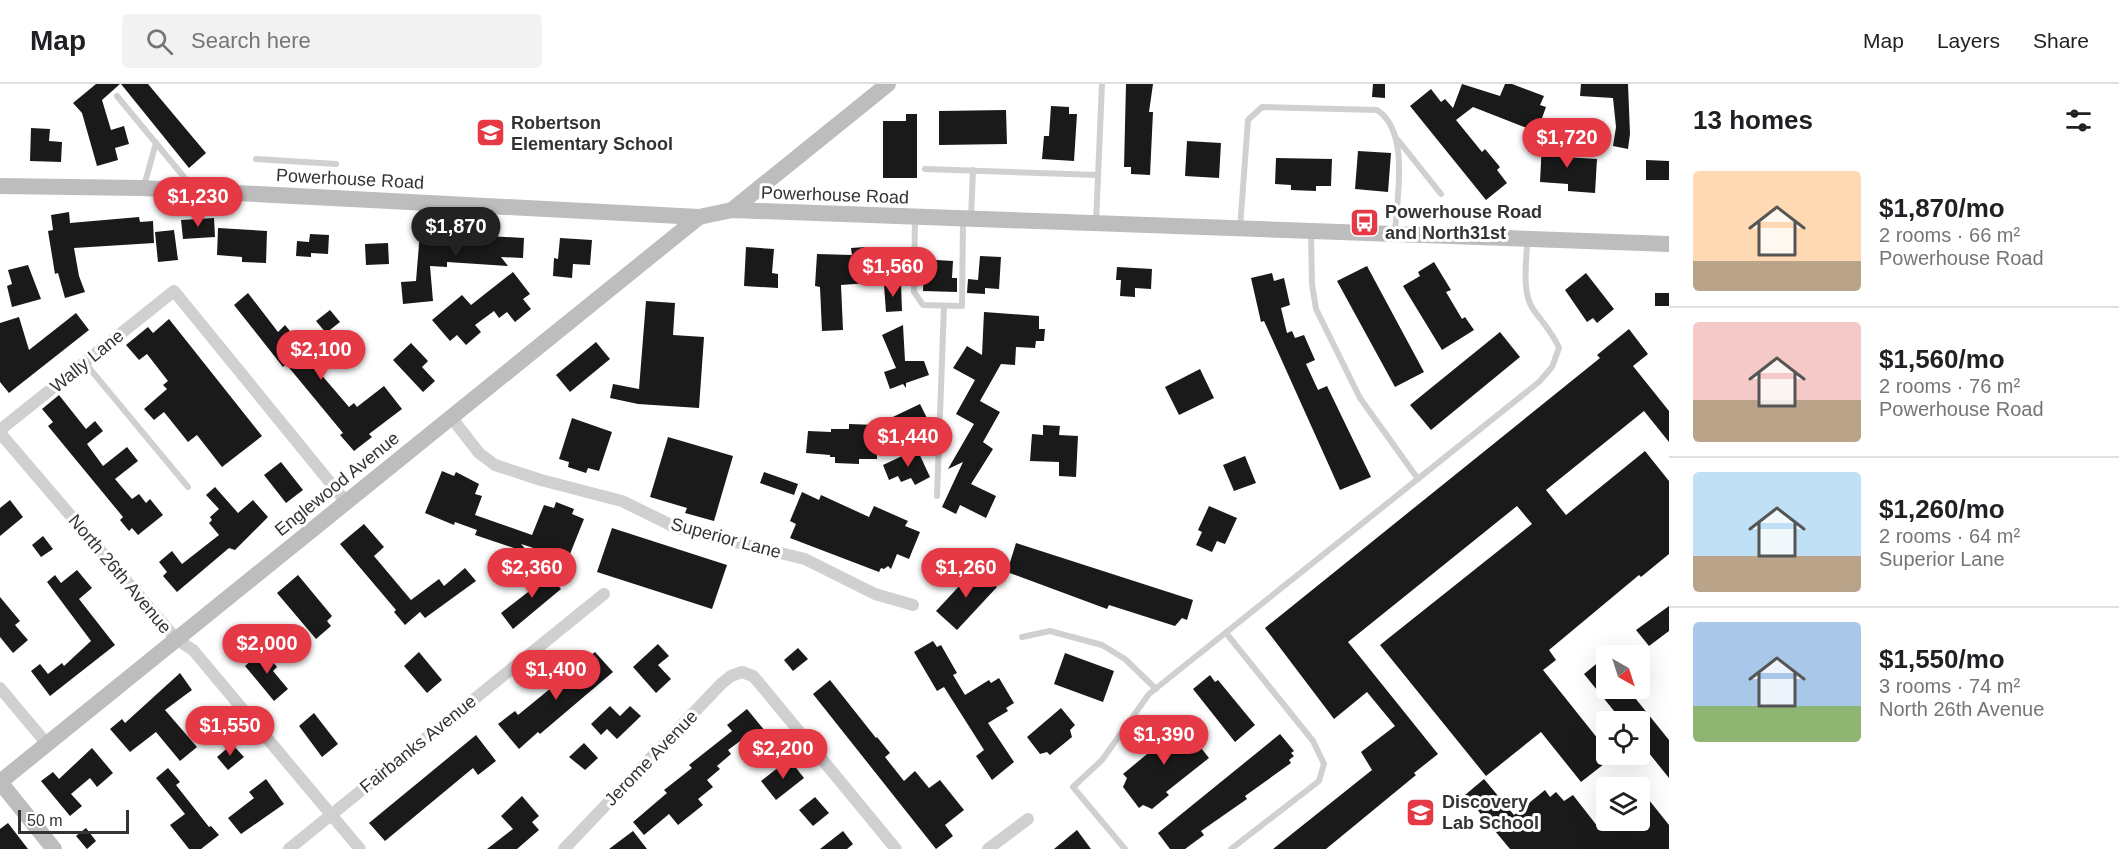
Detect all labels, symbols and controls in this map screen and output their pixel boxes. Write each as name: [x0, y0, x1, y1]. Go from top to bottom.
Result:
search box: [122, 14, 542, 68]
text: Map: [30, 25, 86, 56]
icon: search: [143, 25, 176, 58]
text: Search here: [191, 28, 311, 53]
text: Map: [1863, 29, 1904, 52]
text: Layers: [1937, 29, 2000, 52]
text: Share: [2033, 29, 2089, 52]
icon: filters: [2062, 104, 2095, 137]
text: 13 homes: [1693, 105, 1813, 135]
place label: Robertson Elementary School: [511, 113, 673, 154]
school or university icon: Robertson Elementary School: [474, 117, 506, 149]
pin: $1,720: [1518, 118, 1616, 169]
text: $1,720: [1536, 126, 1598, 148]
street label: Powerhouse Road: [276, 165, 424, 193]
pin: $1,230: [149, 177, 247, 228]
street label: Powerhouse Road: [761, 182, 909, 208]
text: $1,230: [167, 185, 229, 207]
text: $1,870/mo: [1879, 193, 2005, 223]
icon: home: [1741, 195, 1813, 267]
place label: Powerhouse Road and North31st: [1385, 202, 1542, 243]
bus stop icon: Powerhouse Road and North31st: [1348, 206, 1380, 238]
pin: $1,870: [407, 207, 505, 258]
text: $1,870: [425, 215, 487, 237]
text: 2 rooms · 66 m²: [1879, 224, 2020, 246]
pin: $1,560: [844, 247, 942, 298]
text: Powerhouse Road: [1879, 247, 2044, 269]
text: $1,560: [862, 255, 924, 277]
street label: Wally Lane: [46, 325, 128, 397]
pin: $2,100: [272, 330, 370, 381]
text: $2,100: [290, 338, 352, 360]
text: $1,560/mo: [1879, 344, 2005, 374]
icon: home: [1741, 346, 1813, 418]
text: 2 rooms · 76 m²: [1879, 375, 2020, 397]
text: Powerhouse Road: [1879, 398, 2044, 420]
pin: $1,440: [859, 417, 957, 468]
text: $1,440: [877, 425, 939, 447]
street label: Englewood Avenue: [271, 428, 403, 540]
text: $1,260/mo: [1879, 494, 2005, 524]
icon: home: [1741, 496, 1813, 568]
street label: North 26th Avenue: [65, 511, 175, 637]
street label: Superior Lane: [669, 514, 783, 562]
text: 2 rooms · 64 m²: [1879, 525, 2020, 547]
pin: $2,360: [483, 548, 581, 599]
pin: $1,260: [917, 548, 1015, 599]
text: Superior Lane: [1879, 548, 2005, 570]
text: $2,360: [501, 556, 563, 578]
text: $1,260: [935, 556, 997, 578]
pin: $2,000: [218, 624, 316, 675]
text: $2,000: [236, 632, 298, 654]
text: $1,550/mo: [1879, 644, 2005, 674]
north arrow: [1596, 645, 1650, 699]
map controls: [1596, 645, 1650, 831]
icon: home: [1741, 646, 1813, 718]
pin: $1,400: [507, 650, 605, 701]
text: $1,400: [525, 658, 587, 680]
text: 3 rooms · 74 m²: [1879, 675, 2020, 697]
street label: Fairbanks Avenue: [356, 691, 480, 797]
text: North 26th Avenue: [1879, 698, 2044, 720]
pin: $1,550: [181, 706, 279, 757]
street label: Jerome Avenue: [600, 706, 702, 810]
button: locate: [1596, 711, 1650, 765]
text: $1,550: [199, 714, 261, 736]
pin: $1,390: [1115, 715, 1213, 766]
text: $1,390: [1133, 723, 1195, 745]
pin: $2,200: [734, 729, 832, 780]
text: $2,200: [752, 737, 814, 759]
button: layers: [1596, 777, 1650, 831]
place label: Discovery Lab School: [1442, 792, 1539, 833]
school or university icon: Discovery Lab School: [1405, 796, 1437, 828]
scale bar: [18, 807, 129, 834]
text: 50 m: [27, 812, 63, 829]

